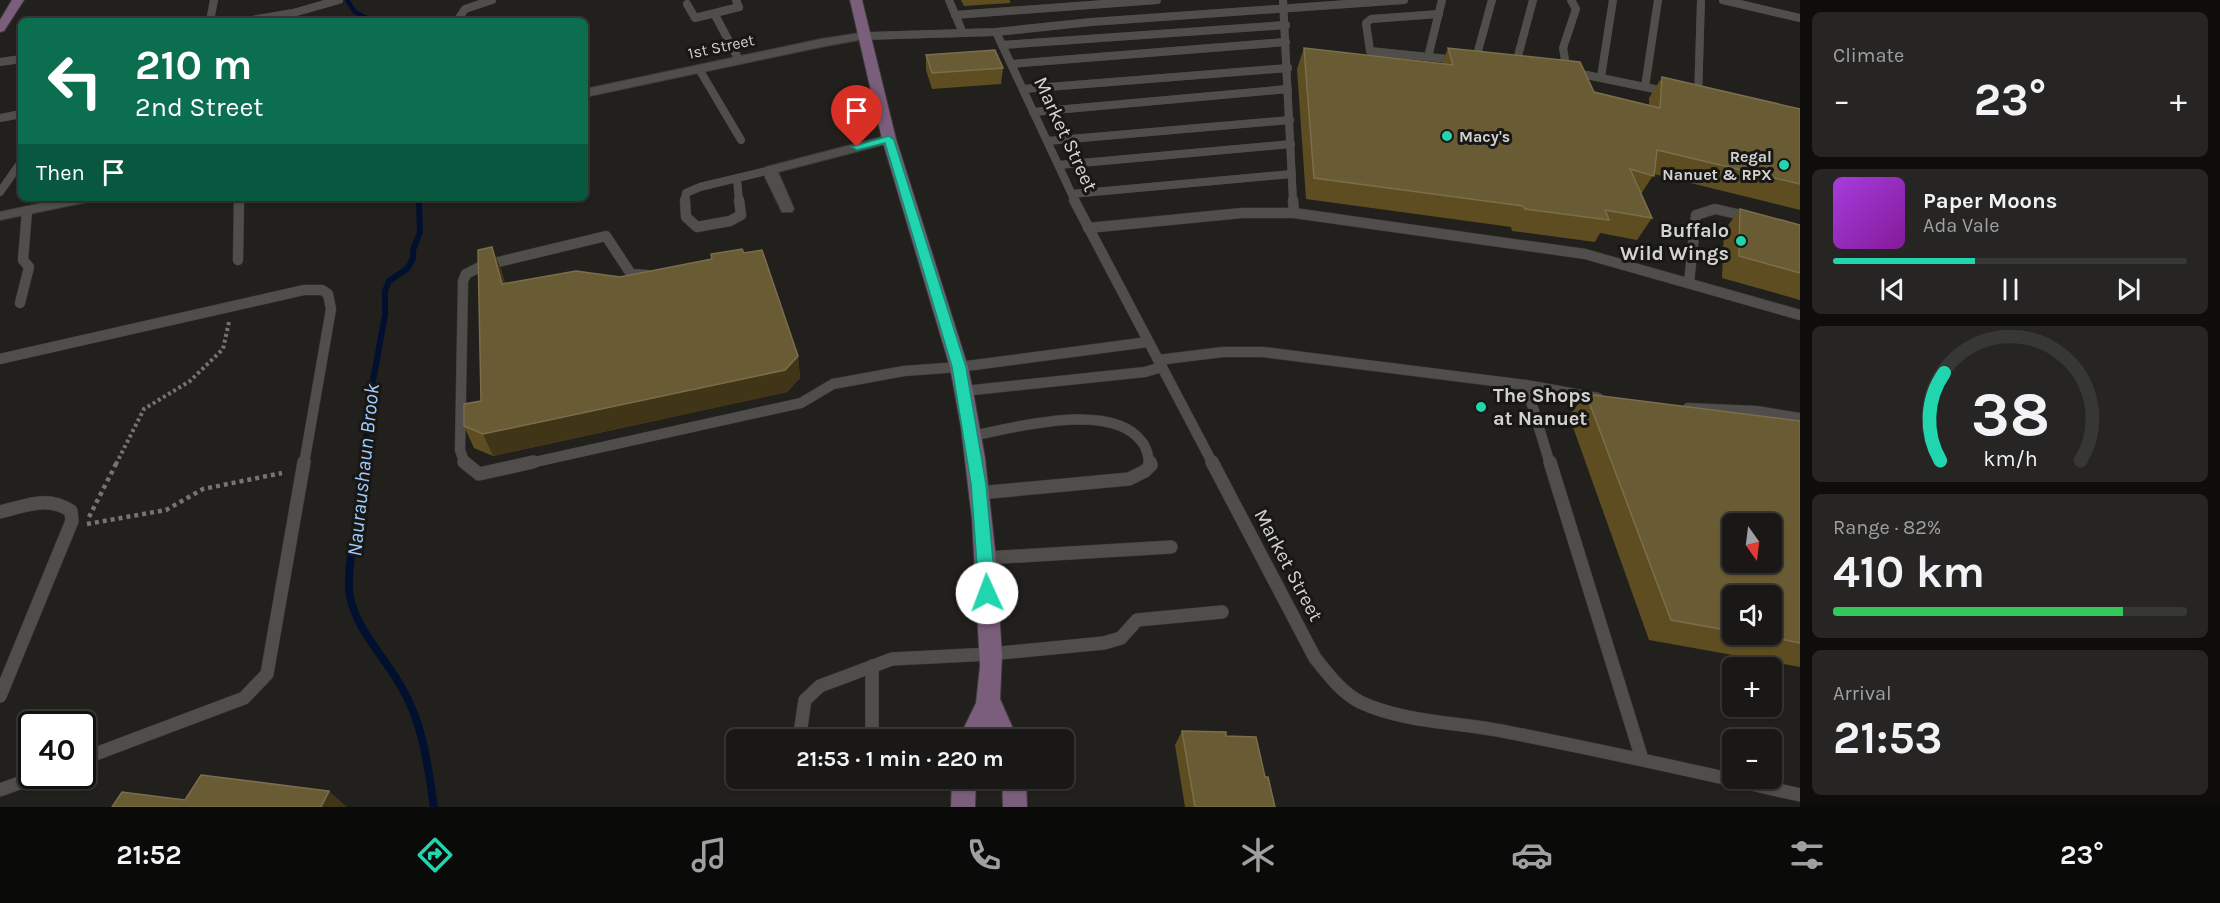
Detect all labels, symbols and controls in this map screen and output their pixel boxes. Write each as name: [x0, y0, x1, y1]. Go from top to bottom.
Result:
street label: 1st Street: [686, 30, 756, 63]
text: 210 m: [135, 40, 252, 90]
icon: left: [36, 42, 114, 120]
text: Climate: [1833, 44, 1904, 67]
street label: Market Street: [1029, 73, 1102, 196]
text: 23°: [1974, 74, 2046, 126]
text: −: [1833, 81, 1850, 119]
text: +: [2170, 81, 2187, 119]
pin: [831, 85, 882, 147]
text: 2nd Street: [135, 91, 263, 123]
icon: arrive: [840, 94, 873, 127]
place label: Macy's: [1459, 127, 1510, 146]
marker: Macy's: [1440, 129, 1454, 143]
place label: Regal Nanuet & RPX: [1662, 147, 1772, 184]
icon: arrive: [97, 156, 130, 189]
marker: Regal Nanuet & RPX: [1777, 158, 1791, 172]
text: Then: [36, 160, 85, 186]
text: Paper Moons: [1923, 188, 2057, 214]
text: Ada Vale: [1923, 214, 2000, 237]
place label: Buffalo Wild Wings: [1620, 219, 1729, 265]
marker: Buffalo Wild Wings: [1734, 234, 1748, 248]
icon: previous: [1876, 273, 1909, 306]
icon: pause: [1994, 273, 2027, 306]
icon: next: [2112, 273, 2145, 306]
text: 38: [1970, 378, 2050, 451]
water label: Nauraushaun Brook: [342, 382, 384, 558]
place label: The Shops at Nanuet: [1493, 384, 1591, 430]
marker: The Shops at Nanuet: [1474, 400, 1488, 414]
text: km/h: [1983, 446, 2037, 471]
street label: Market Street: [1249, 505, 1328, 626]
north arrow: [1722, 513, 1782, 573]
map controls: [1722, 513, 1782, 789]
text: Range · 82%: [1833, 516, 1941, 539]
text: 410 km: [1833, 546, 1985, 598]
position arrow: [955, 561, 1019, 625]
button: sound: [1722, 585, 1782, 645]
button: +: [1722, 657, 1782, 717]
text: Arrival: [1833, 682, 1892, 705]
speed limit sign: 40: [18, 711, 96, 789]
text: 21:53: [1833, 712, 1943, 764]
button: −: [1722, 729, 1782, 789]
text: 21:53 · 1 min · 220 m: [796, 746, 1004, 772]
icon: directions: [414, 834, 456, 876]
icon: music: [688, 834, 730, 876]
icon: phone: [963, 834, 1005, 876]
icon: climate: [1237, 834, 1279, 876]
icon: car: [1511, 834, 1553, 876]
icon: filters: [1786, 834, 1828, 876]
text: 21:52: [116, 839, 181, 871]
text: 23°: [2060, 839, 2104, 871]

